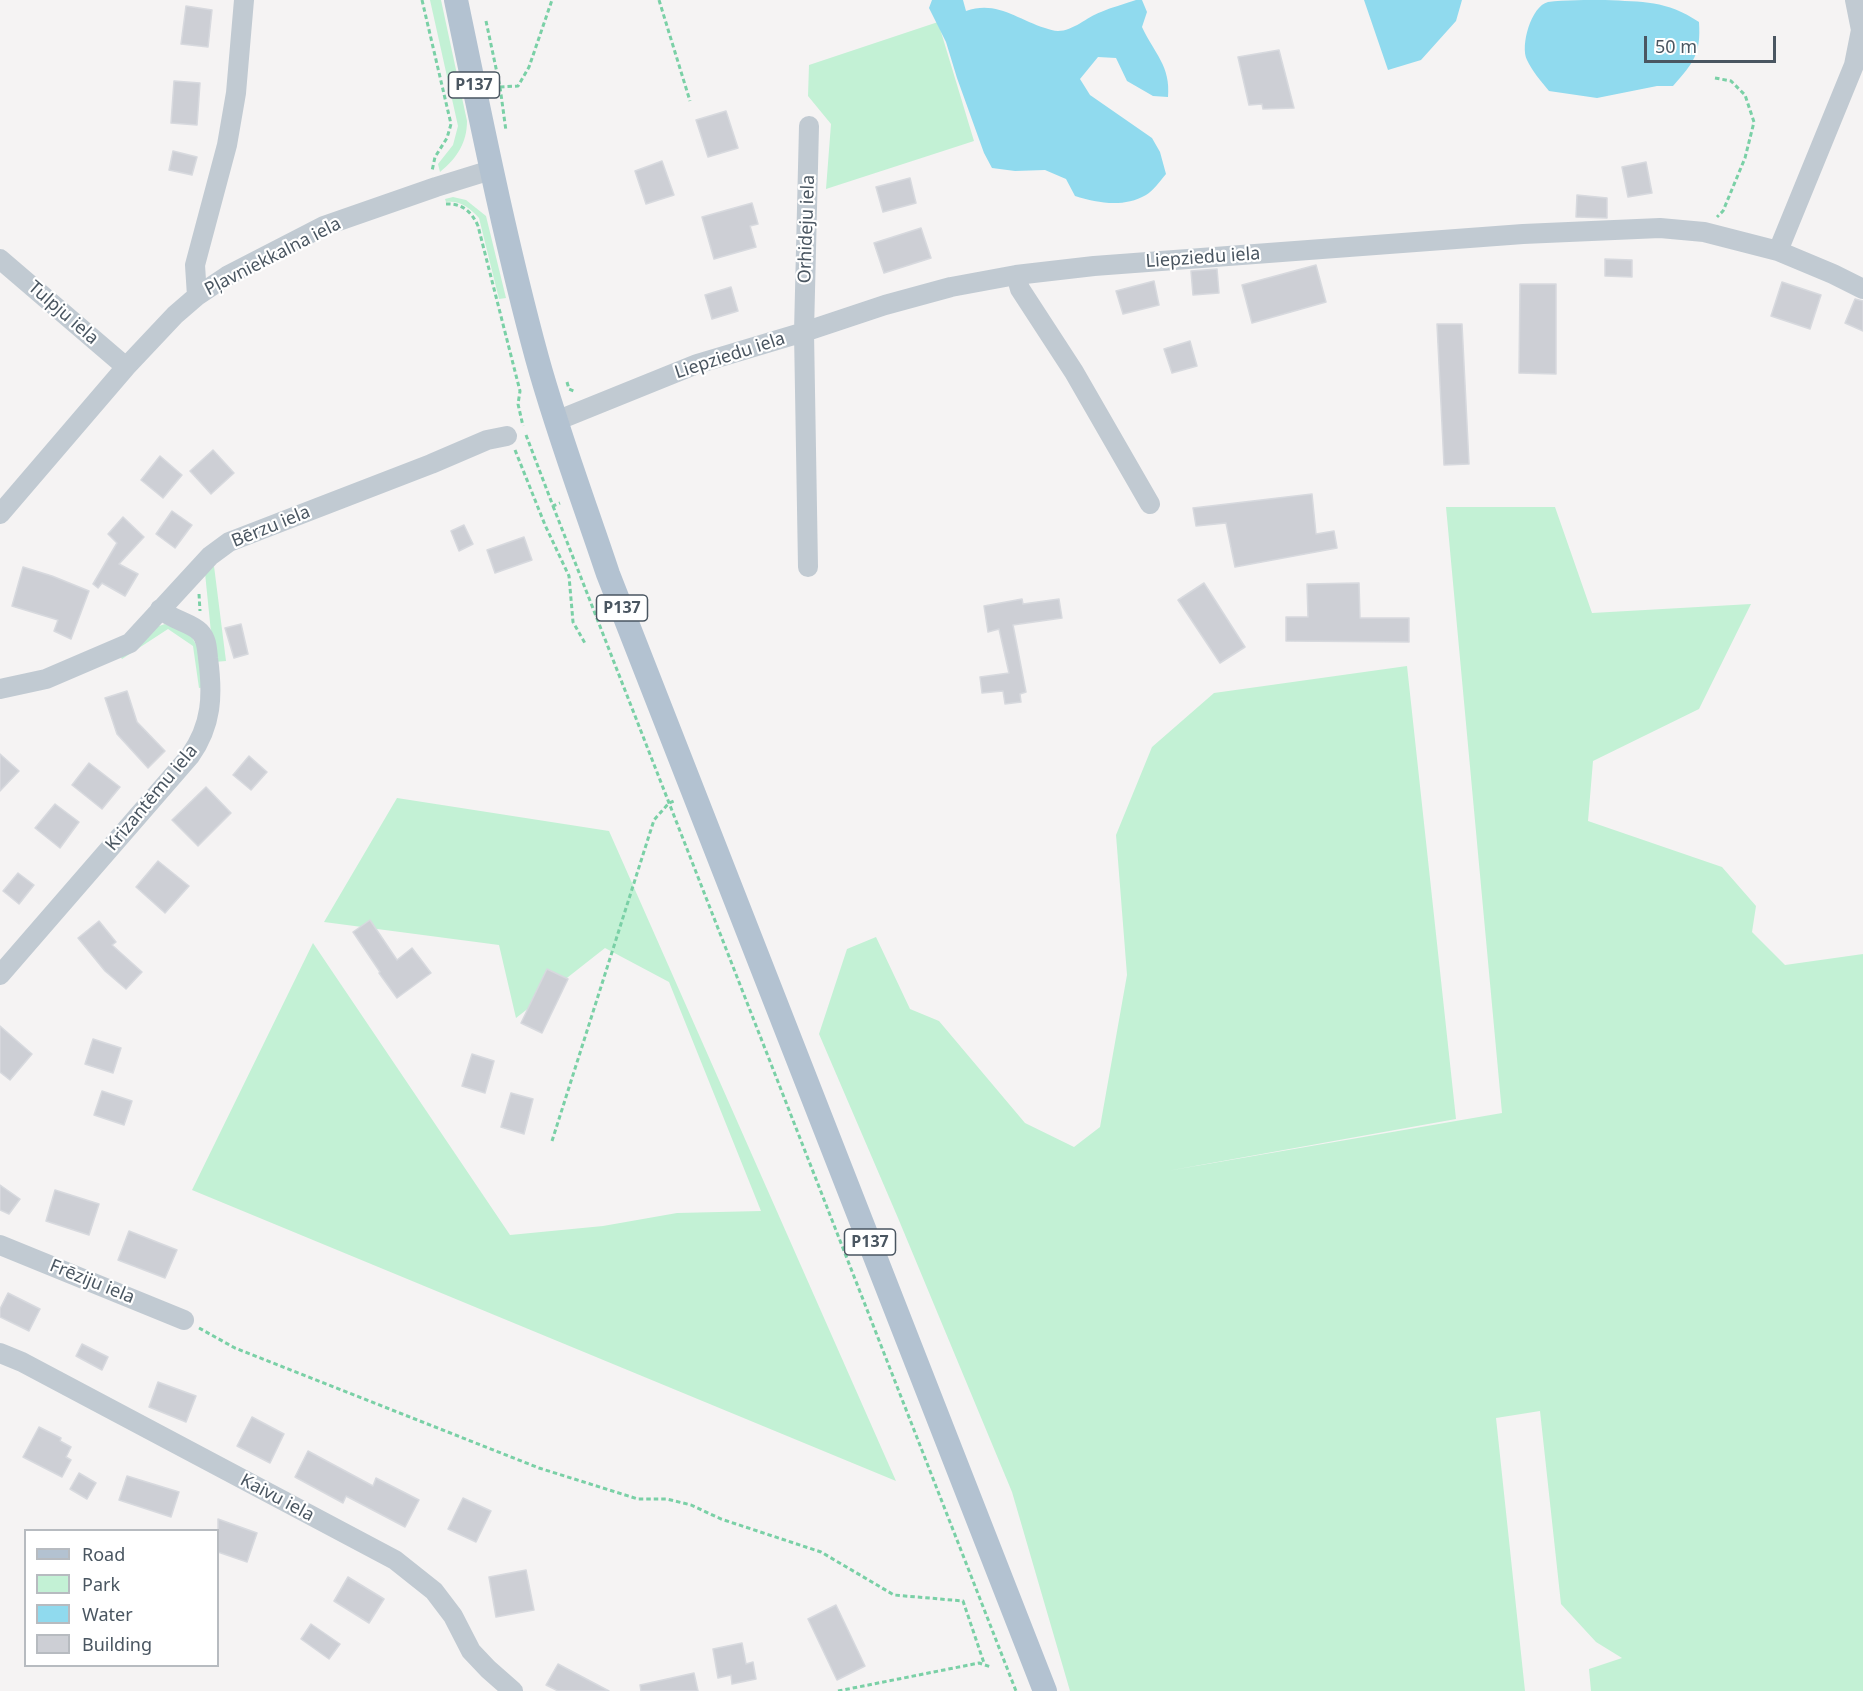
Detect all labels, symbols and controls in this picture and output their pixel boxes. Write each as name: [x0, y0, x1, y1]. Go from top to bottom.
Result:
scale bar: [1647, 24, 1779, 62]
text: 50 m: [1655, 34, 1697, 58]
road number: P137: [448, 72, 500, 98]
street label: Orhideju iela: [794, 174, 820, 284]
street label: Pļavniekkalna iela: [201, 213, 345, 301]
street label: Liepziedu iela: [1145, 243, 1261, 273]
street label: Tulpju iela: [23, 277, 103, 349]
street label: Liepziedu iela: [672, 328, 788, 384]
street label: Bērzu iela: [228, 501, 314, 553]
road number: P137: [596, 595, 648, 621]
street label: Krizantēmu iela: [101, 741, 203, 855]
road number: P137: [844, 1229, 896, 1255]
street label: Frēziju iela: [46, 1255, 138, 1309]
street label: Kaivu iela: [236, 1470, 318, 1526]
legend: [24, 1529, 219, 1667]
text: Road: [82, 1542, 125, 1566]
text: Park: [82, 1572, 120, 1596]
text: Water: [82, 1602, 133, 1626]
text: Building: [82, 1632, 152, 1656]

